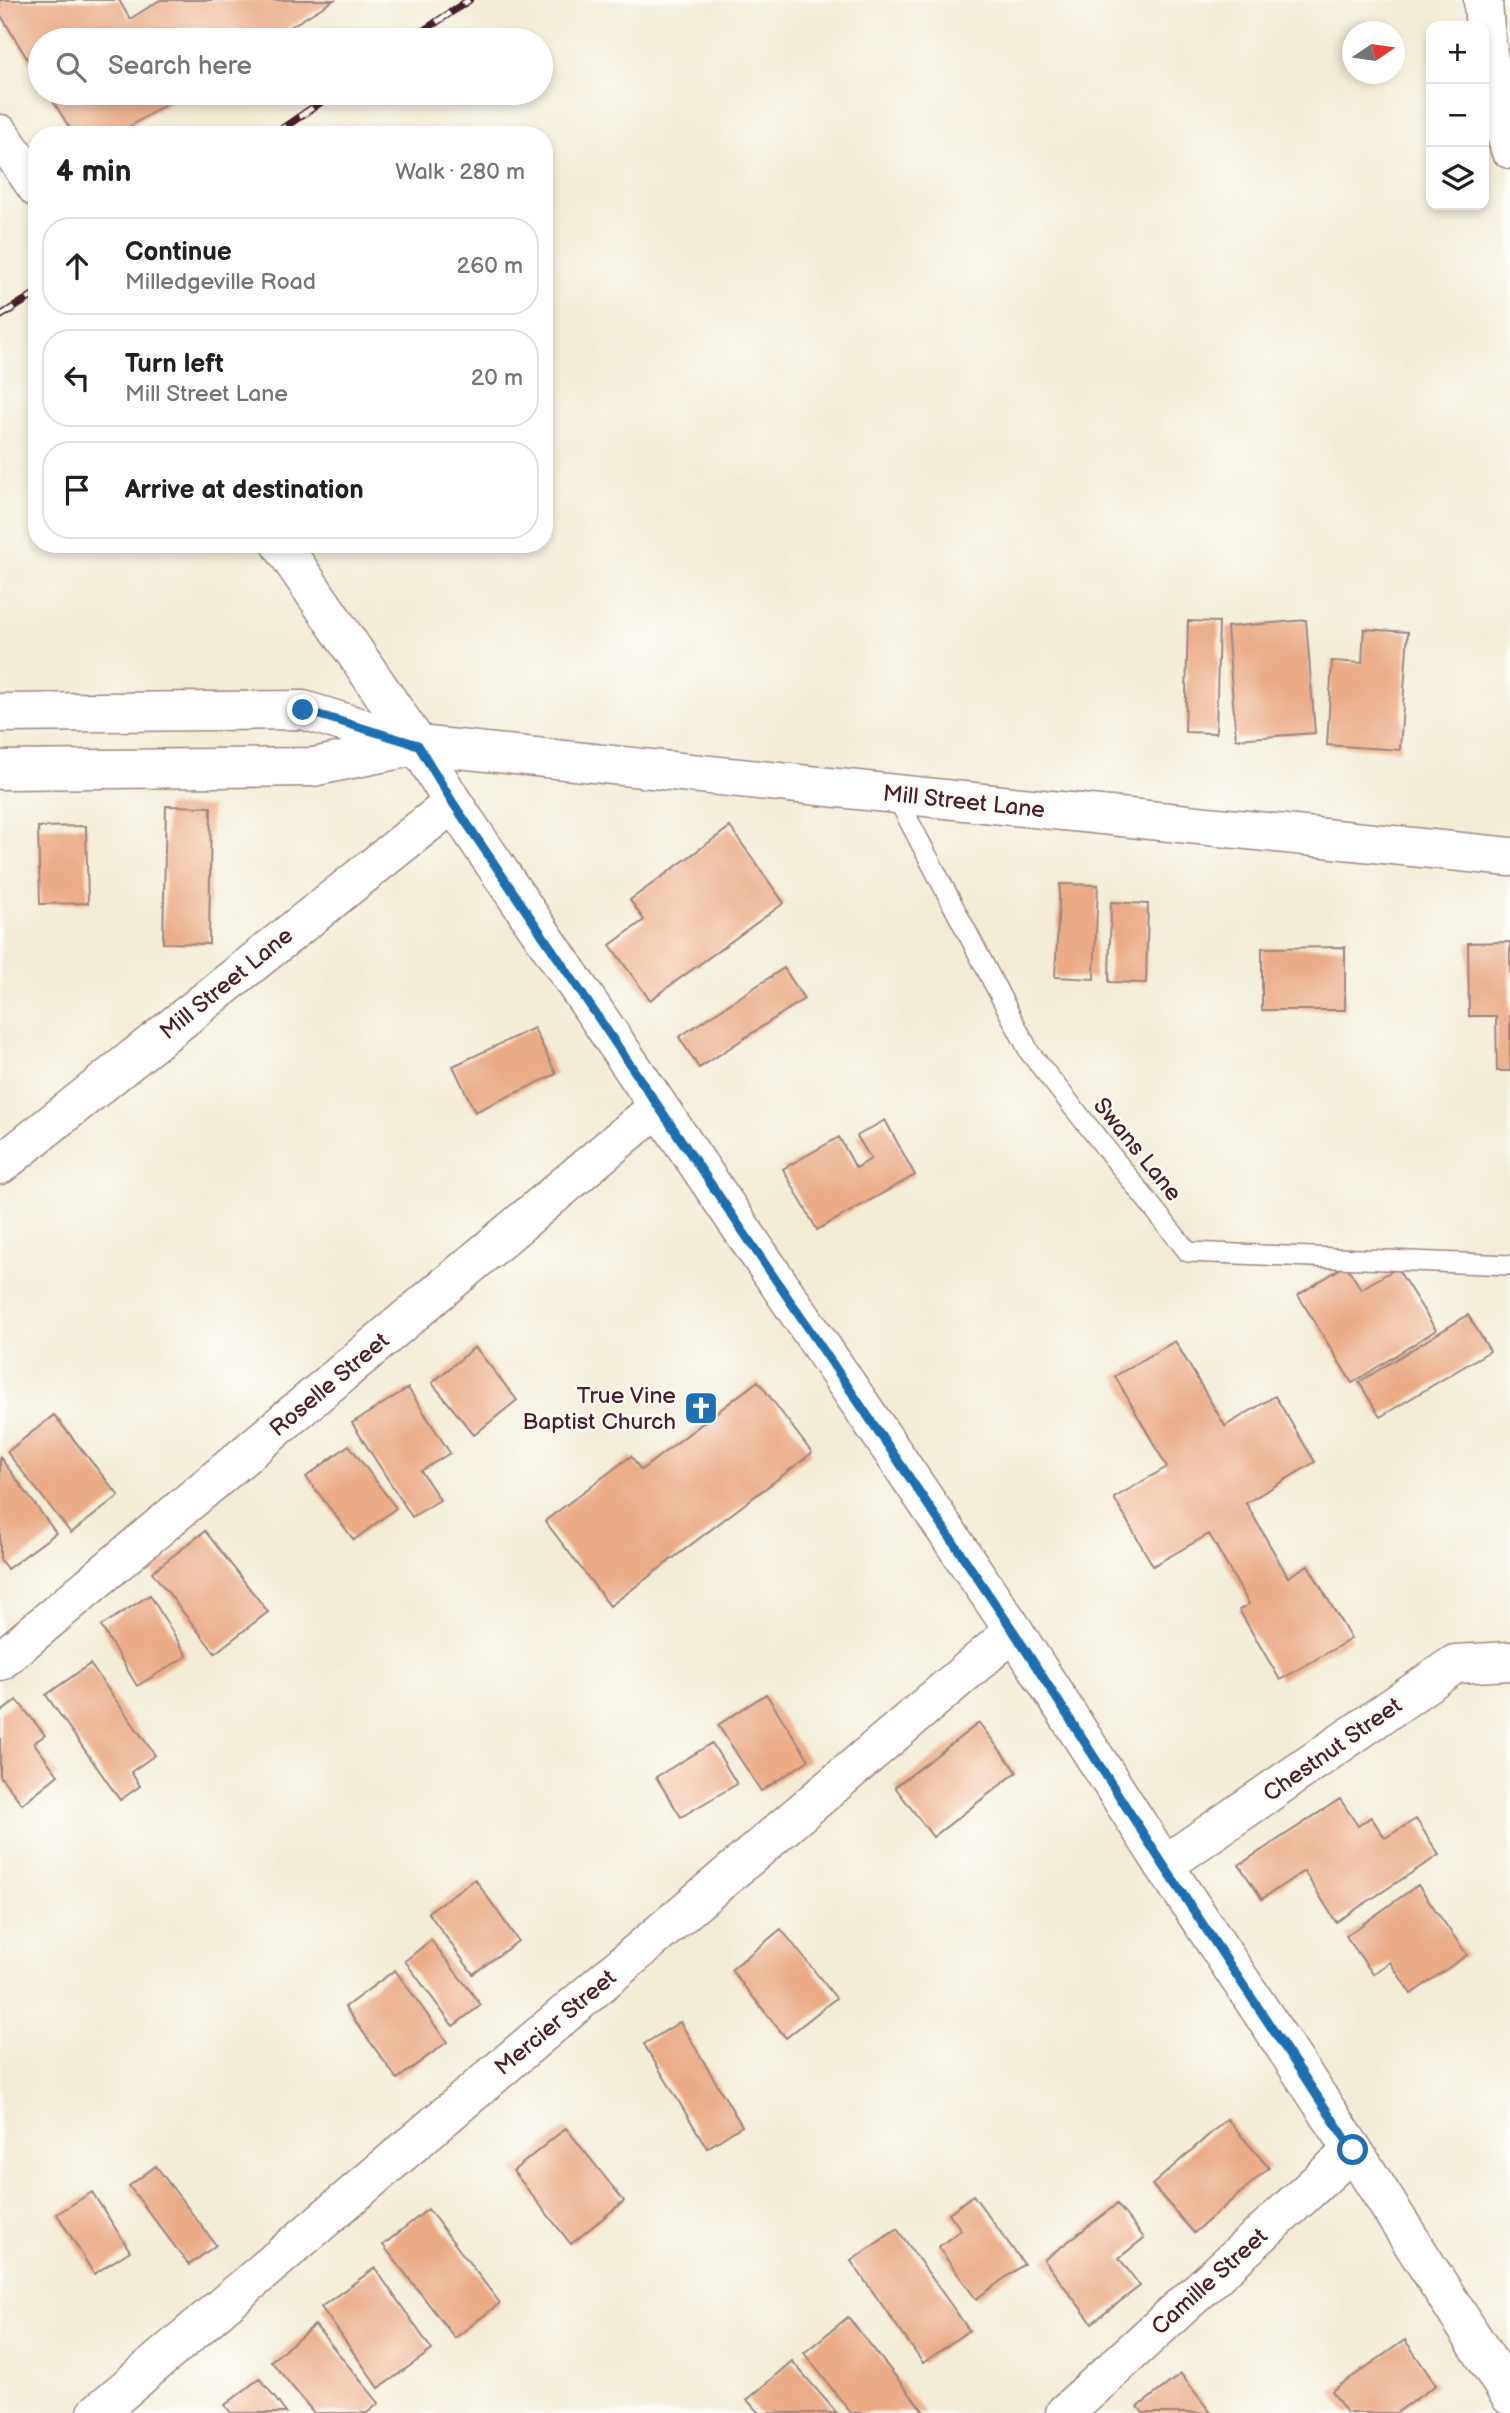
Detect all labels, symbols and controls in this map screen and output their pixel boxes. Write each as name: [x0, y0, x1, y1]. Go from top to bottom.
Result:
north arrow: [1342, 21, 1405, 84]
map controls: [1426, 21, 1489, 210]
button: +: [1426, 21, 1489, 84]
search box: [28, 28, 553, 105]
icon: search: [52, 48, 90, 86]
text: Search here: [108, 51, 252, 82]
button: −: [1426, 84, 1489, 147]
button: layers: [1426, 147, 1489, 210]
text: 4 min: [56, 154, 131, 190]
text: Walk · 280 m: [395, 158, 525, 186]
text: Continue: [125, 237, 232, 268]
icon: ahead: [58, 247, 96, 285]
text: 260 m: [457, 252, 523, 280]
text: Milledgeville Road: [125, 268, 316, 296]
text: Turn left: [125, 349, 224, 380]
icon: left: [58, 359, 96, 397]
text: 20 m: [471, 364, 523, 392]
text: Mill Street Lane: [125, 380, 288, 408]
icon: arrive: [58, 471, 96, 509]
text: Arrive at destination: [125, 475, 364, 506]
route end: [287, 694, 318, 725]
street label: Mill Street Lane: [881, 780, 1046, 824]
street label: Mill Street Lane: [155, 922, 299, 1046]
street label: Swans Lane: [1087, 1092, 1187, 1207]
street label: Roselle Street: [264, 1327, 395, 1443]
place label: True Vine Baptist Church: [522, 1382, 676, 1436]
church icon: True Vine Baptist Church: [682, 1389, 720, 1427]
street label: Chestnut Street: [1258, 1692, 1407, 1808]
street label: Mercier Street: [489, 1964, 622, 2082]
route start: [1337, 2134, 1368, 2165]
street label: Camille Street: [1146, 2222, 1273, 2341]

